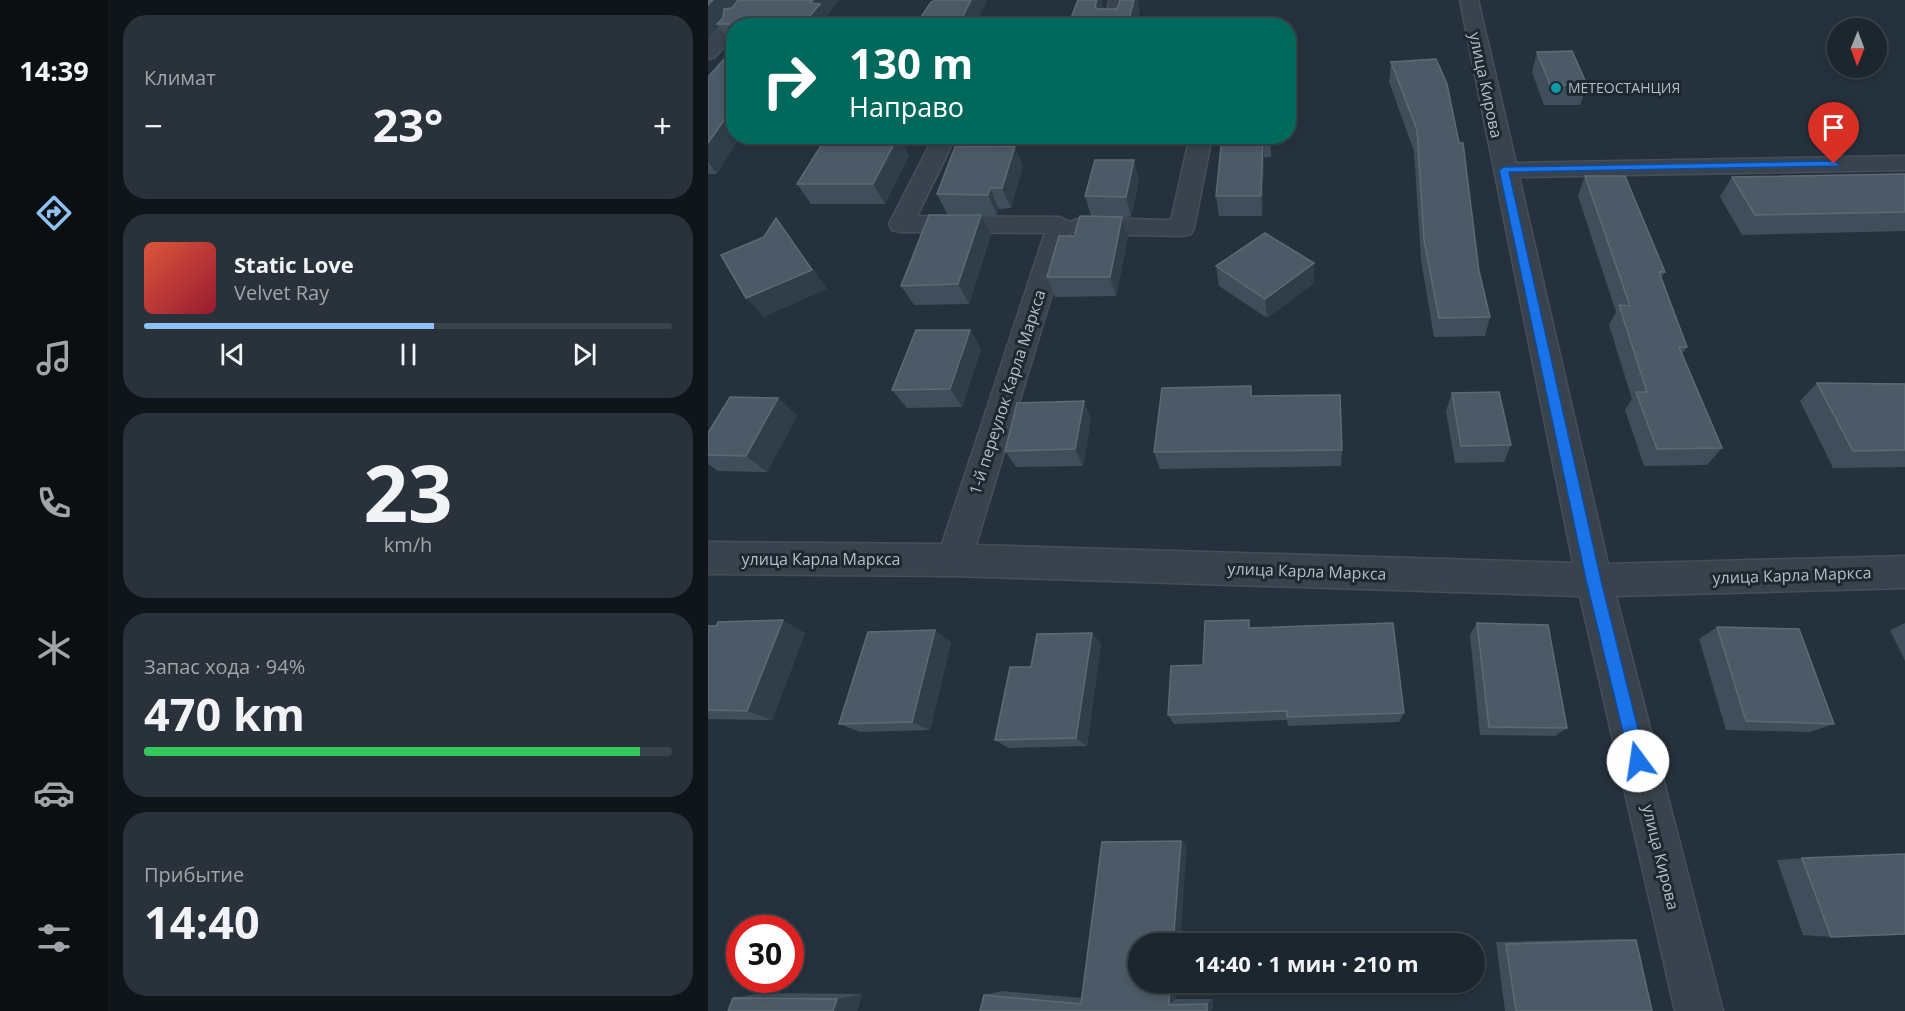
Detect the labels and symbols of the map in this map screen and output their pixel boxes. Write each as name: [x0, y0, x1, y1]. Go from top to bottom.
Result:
north arrow: [1827, 18, 1887, 78]
street label: улица Кирова: [1464, 30, 1508, 140]
place label: МЕТЕОСТАНЦИЯ: [1568, 78, 1680, 97]
marker: МЕТЕОСТАНЦИЯ: [1549, 81, 1563, 95]
pin: [1808, 102, 1859, 164]
street label: 1-й переулок Карла Маркса: [963, 287, 1051, 497]
street label: улица Карла Маркса: [742, 548, 900, 570]
street label: улица Карла Маркса: [1227, 557, 1387, 585]
street label: улица Карла Маркса: [1712, 561, 1872, 589]
position arrow: [1606, 729, 1670, 793]
street label: улица Кирова: [1637, 802, 1685, 912]
speed limit sign: 30: [726, 915, 804, 993]

